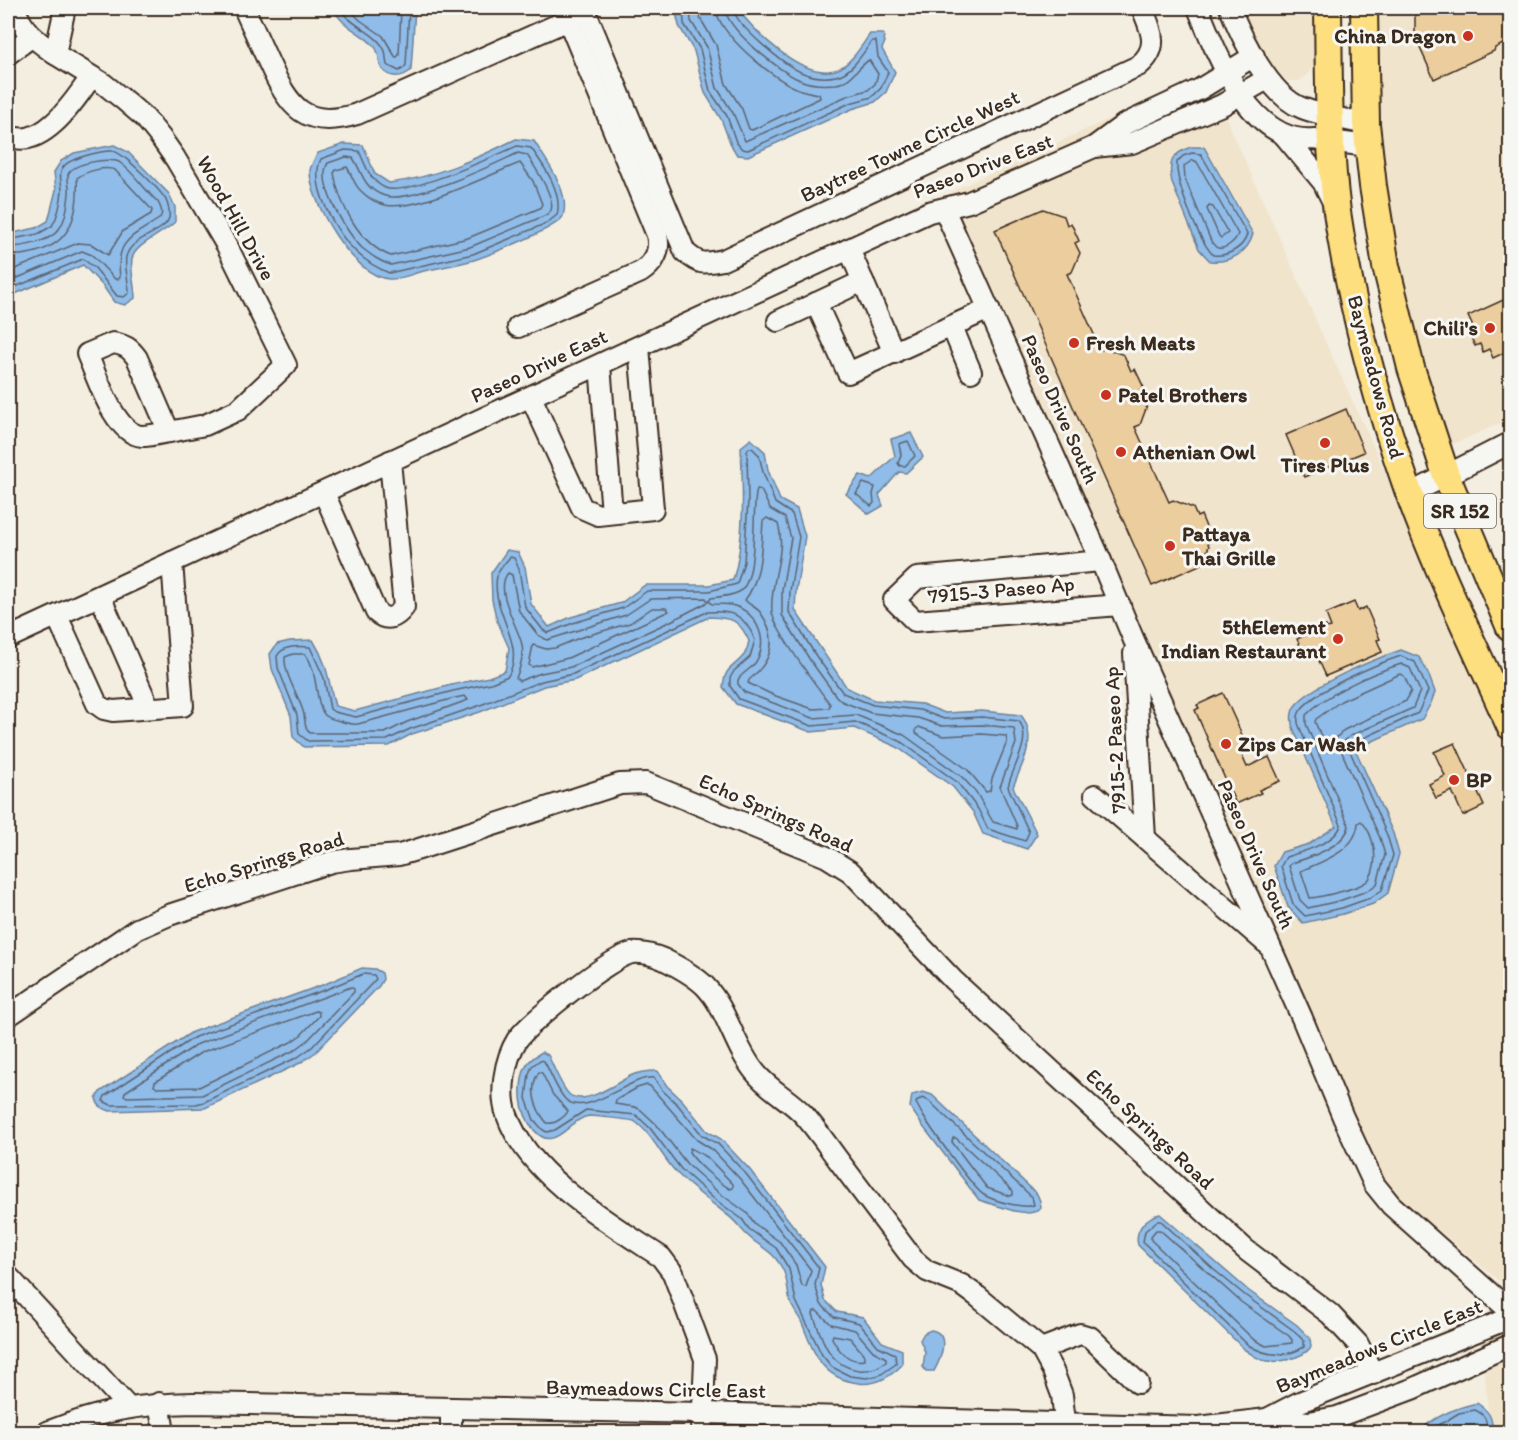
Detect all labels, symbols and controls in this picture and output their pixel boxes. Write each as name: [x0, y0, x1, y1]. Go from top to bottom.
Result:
place label: China Dragon: [1334, 23, 1457, 49]
marker: China Dragon: [1461, 29, 1475, 43]
street label: Baytree Towne Circle West: [796, 84, 1023, 207]
street label: Paseo Drive East: [909, 127, 1056, 204]
street label: Wood Hill Drive: [192, 151, 281, 285]
street label: Baymeadows Road: [1343, 292, 1410, 462]
place label: Chili's: [1423, 315, 1478, 340]
marker: Chili's: [1483, 321, 1497, 335]
street label: Paseo Drive East: [467, 323, 611, 408]
street label: Paseo Drive South: [1016, 330, 1105, 488]
place label: Fresh Meats: [1086, 330, 1195, 355]
marker: Fresh Meats: [1067, 336, 1081, 350]
place label: Patel Brothers: [1118, 382, 1247, 407]
marker: Patel Brothers: [1099, 388, 1113, 402]
marker: Tires Plus: [1318, 436, 1332, 450]
place label: Athenian Owl: [1132, 439, 1256, 464]
marker: Athenian Owl: [1114, 445, 1128, 459]
place label: Tires Plus: [1280, 452, 1369, 477]
road number: SR 152: [1424, 494, 1496, 528]
place label: Pattaya Thai Grille: [1181, 521, 1276, 570]
marker: Pattaya Thai Grille: [1163, 539, 1177, 553]
street label: 7915-3 Paseo Ap: [926, 571, 1076, 608]
place label: 5thElement Indian Restaurant: [1161, 614, 1326, 663]
marker: 5thElement Indian Restaurant: [1331, 632, 1345, 646]
street label: 7915-2 Paseo Ap: [1098, 666, 1131, 814]
place label: Zips Car Wash: [1238, 731, 1367, 757]
marker: Zips Car Wash: [1219, 737, 1233, 751]
street label: Echo Springs Road: [695, 767, 857, 858]
place label: BP: [1466, 767, 1492, 792]
marker: BP: [1447, 773, 1461, 787]
street label: Paseo Drive South: [1212, 775, 1301, 933]
street label: Echo Springs Road: [181, 825, 347, 898]
street label: Echo Springs Road: [1081, 1063, 1220, 1194]
street label: Baymeadows Circle East: [1272, 1293, 1486, 1398]
street label: Baymeadows Circle East: [546, 1374, 766, 1403]

